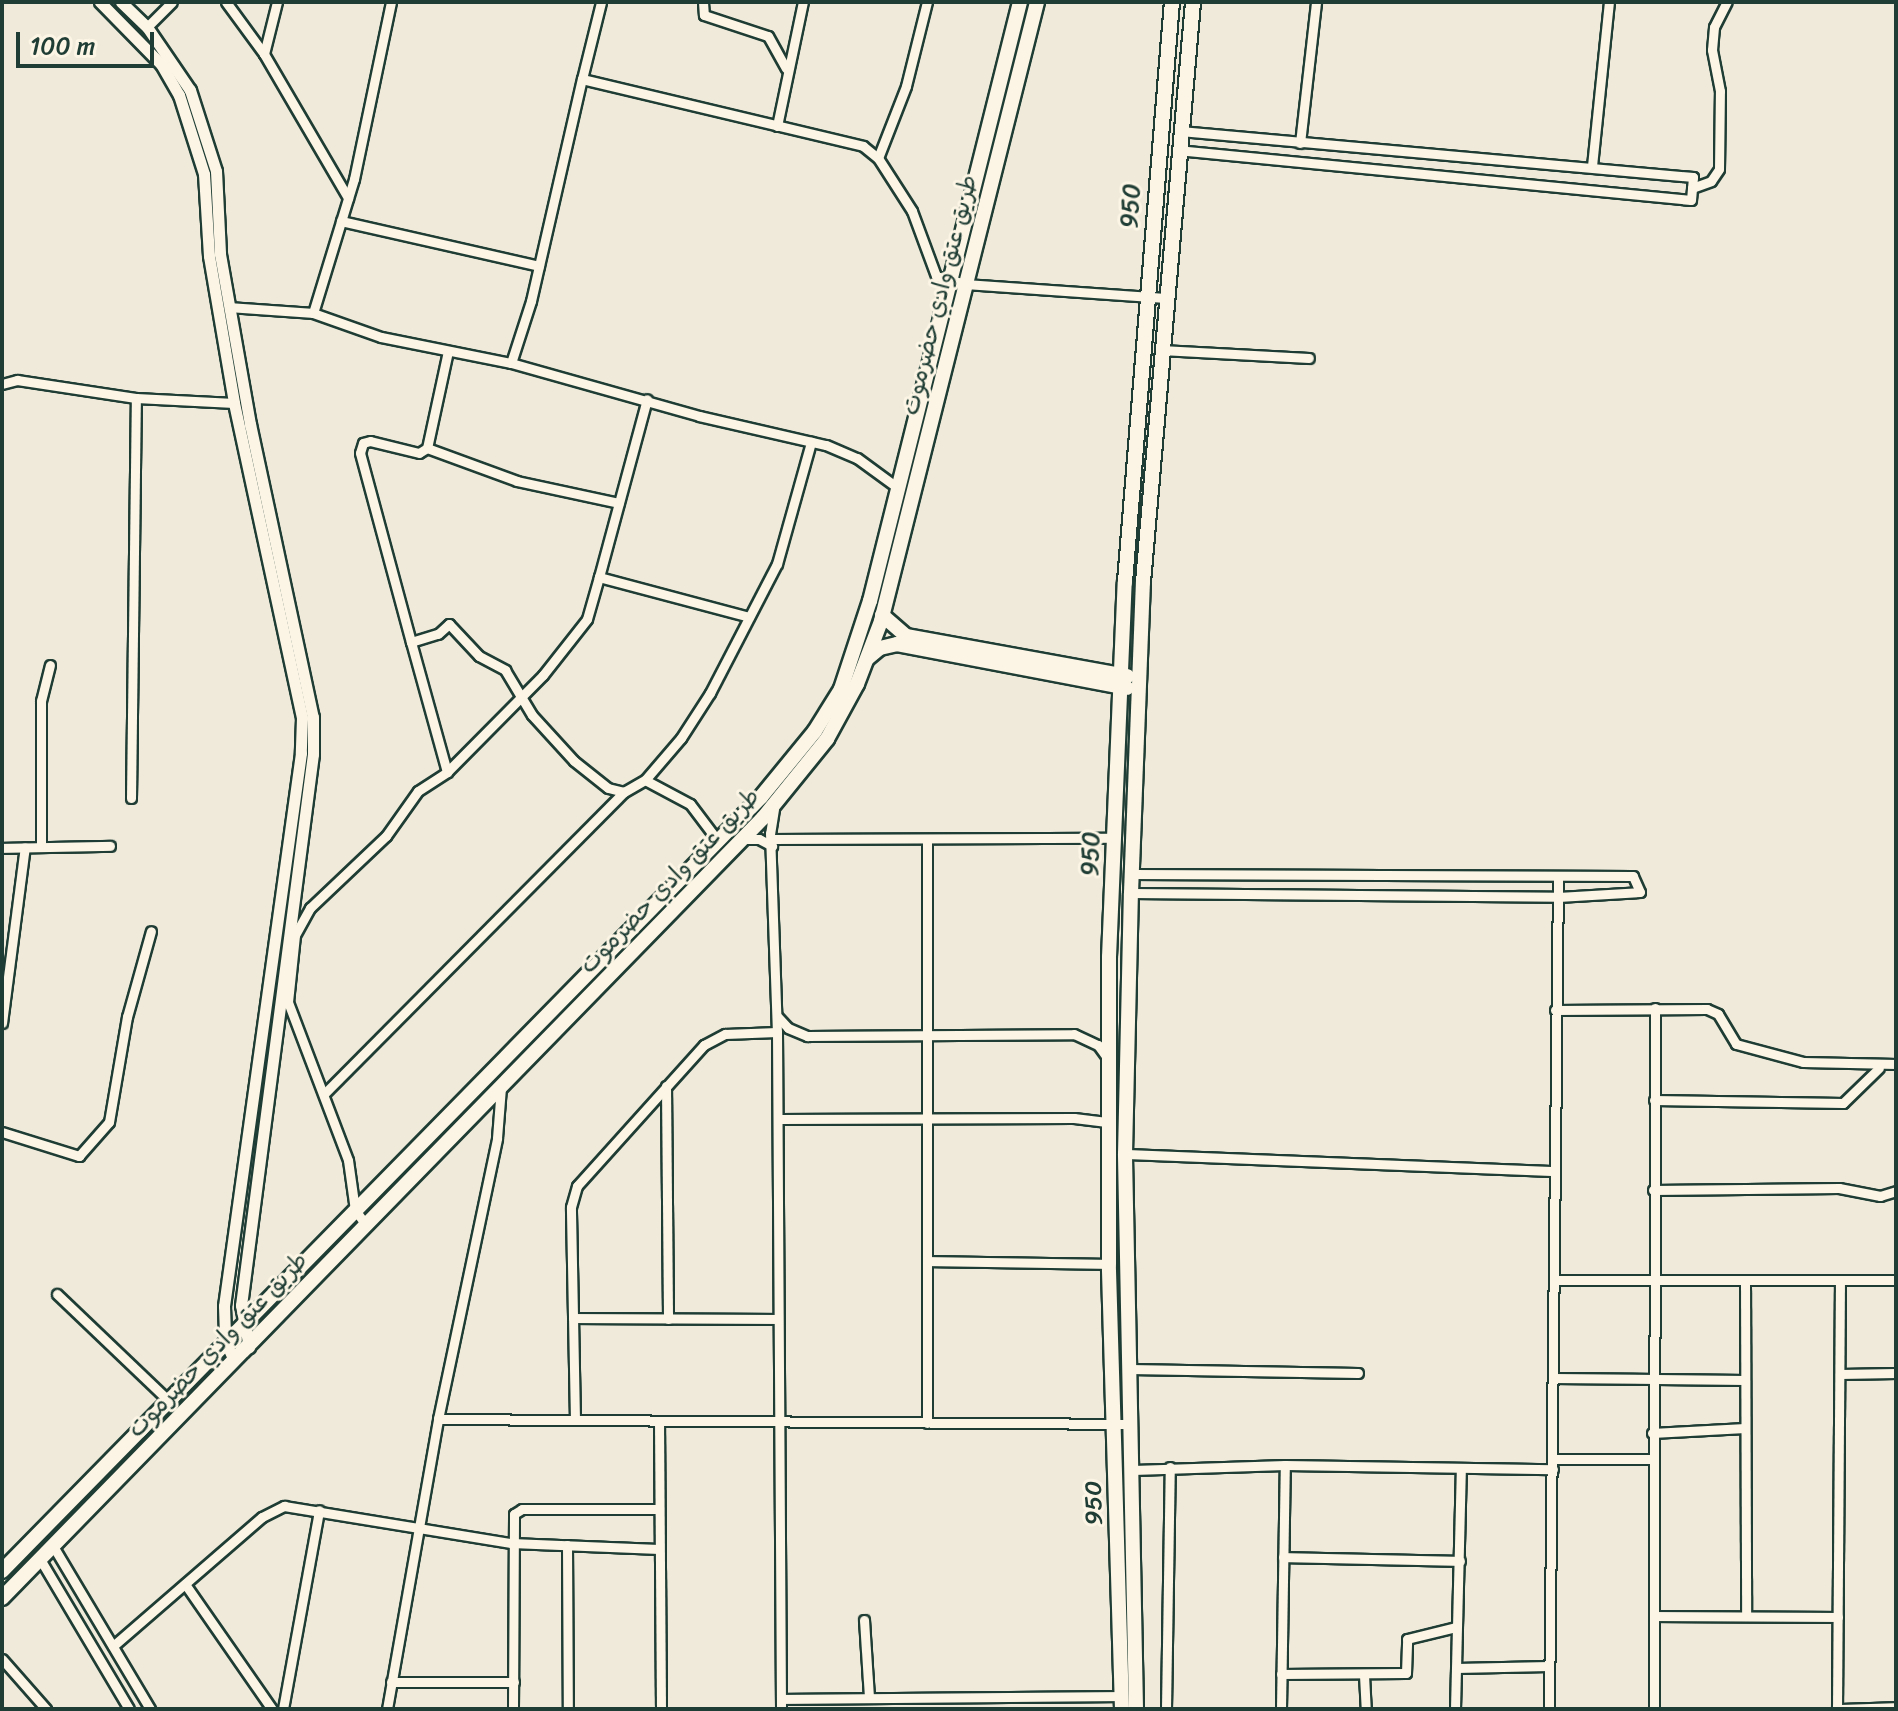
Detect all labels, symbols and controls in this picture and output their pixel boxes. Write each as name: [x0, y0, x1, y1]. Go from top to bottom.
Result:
scale bar: [20, 16, 158, 66]
text: 100 m: [30, 25, 95, 67]
street label: طريق عتق وادي حضرموت: [896, 172, 984, 418]
street label: 950: [1115, 183, 1147, 229]
street label: طريق عتق وادي حضرموت: [574, 782, 766, 980]
street label: 950: [1076, 831, 1106, 877]
street label: طريق عتق وادي حضرموت: [122, 1246, 314, 1444]
street label: 950: [1079, 1480, 1109, 1526]

